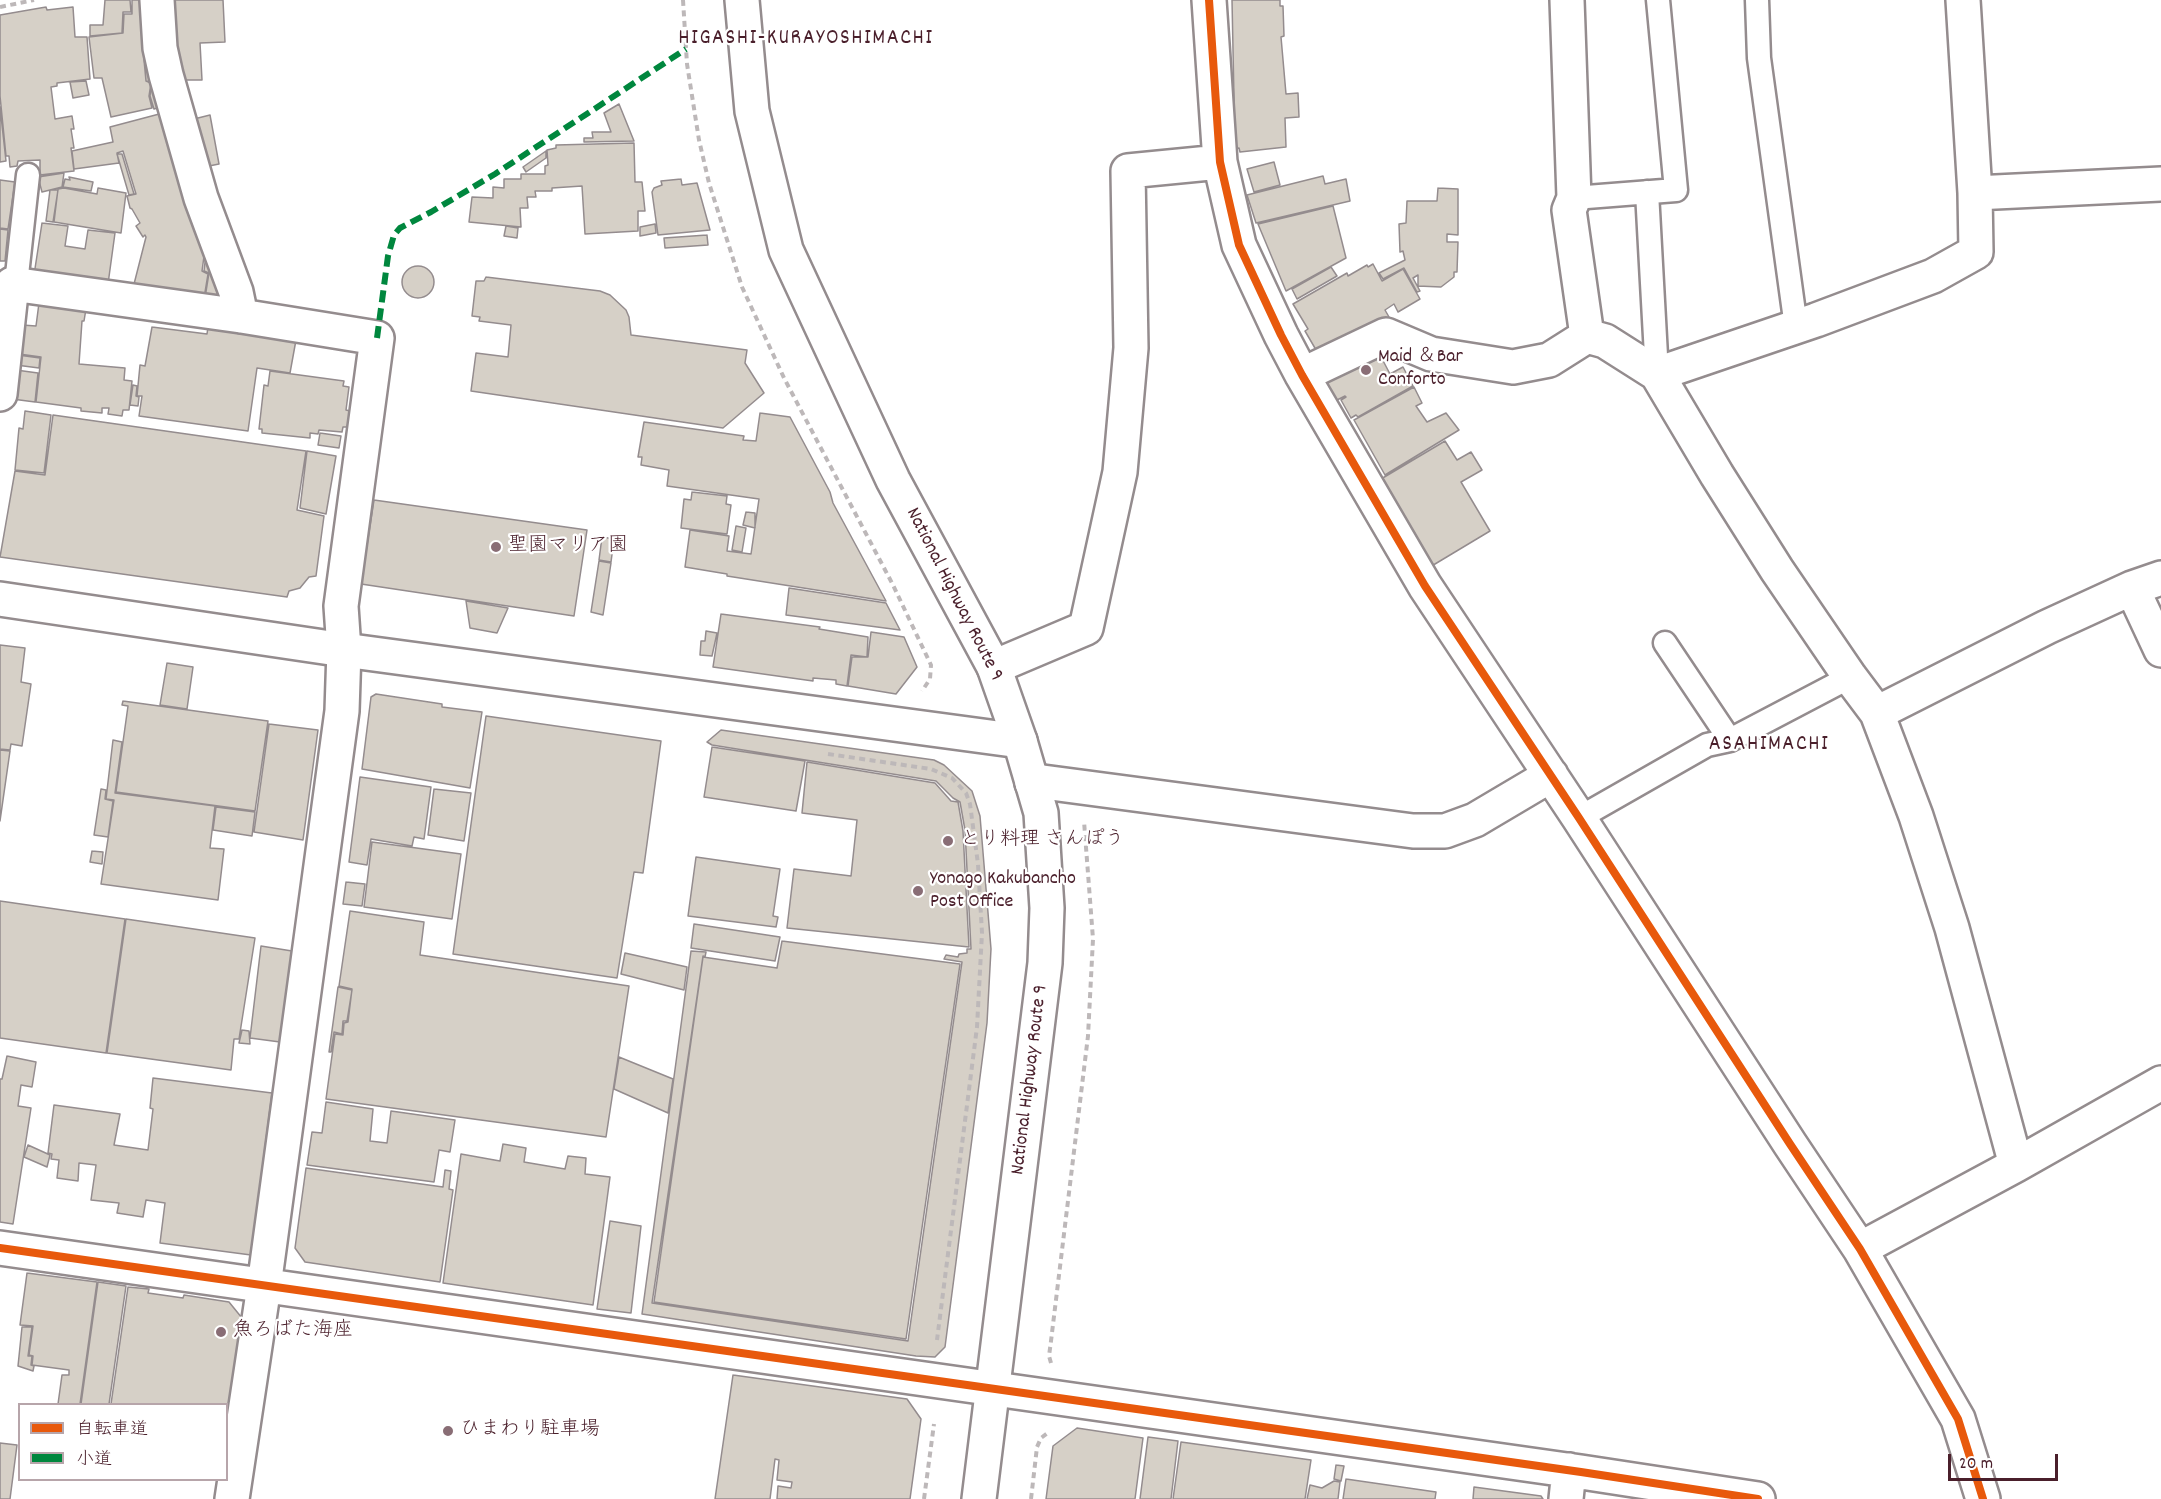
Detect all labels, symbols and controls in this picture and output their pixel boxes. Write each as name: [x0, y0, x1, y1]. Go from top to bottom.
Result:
district label: HIGASHI-KURAYOSHIMACHI: [678, 27, 934, 53]
place label: Maid ＆Bar Conforto: [1378, 346, 1463, 393]
marker: Maid ＆Bar Conforto: [1359, 363, 1373, 377]
street label: National Highway Route 9: [899, 504, 1007, 686]
place label: 聖園マリア園: [508, 535, 628, 559]
marker: 聖園マリア園: [489, 540, 503, 554]
district label: ASAHIMACHI: [1709, 733, 1829, 759]
place label: とり料理 さんぽう: [960, 829, 1125, 853]
marker: とり料理 さんぽう: [941, 834, 955, 848]
place label: Yonago Kakubancho Post Office: [930, 868, 1076, 915]
marker: Yonago Kakubancho Post Office: [911, 884, 925, 898]
street label: National Highway Route 9: [1007, 984, 1055, 1176]
place label: 魚ろばた海座: [233, 1320, 353, 1344]
marker: 魚ろばた海座: [214, 1325, 228, 1339]
legend: [18, 1403, 228, 1481]
text: 自転車道: [76, 1418, 148, 1443]
place label: ひまわり駐車場: [460, 1419, 600, 1443]
marker: ひまわり駐車場: [441, 1424, 455, 1438]
scale bar: [1951, 1442, 2060, 1480]
text: 小道: [76, 1448, 112, 1473]
text: 20 m: [1959, 1452, 1993, 1477]

